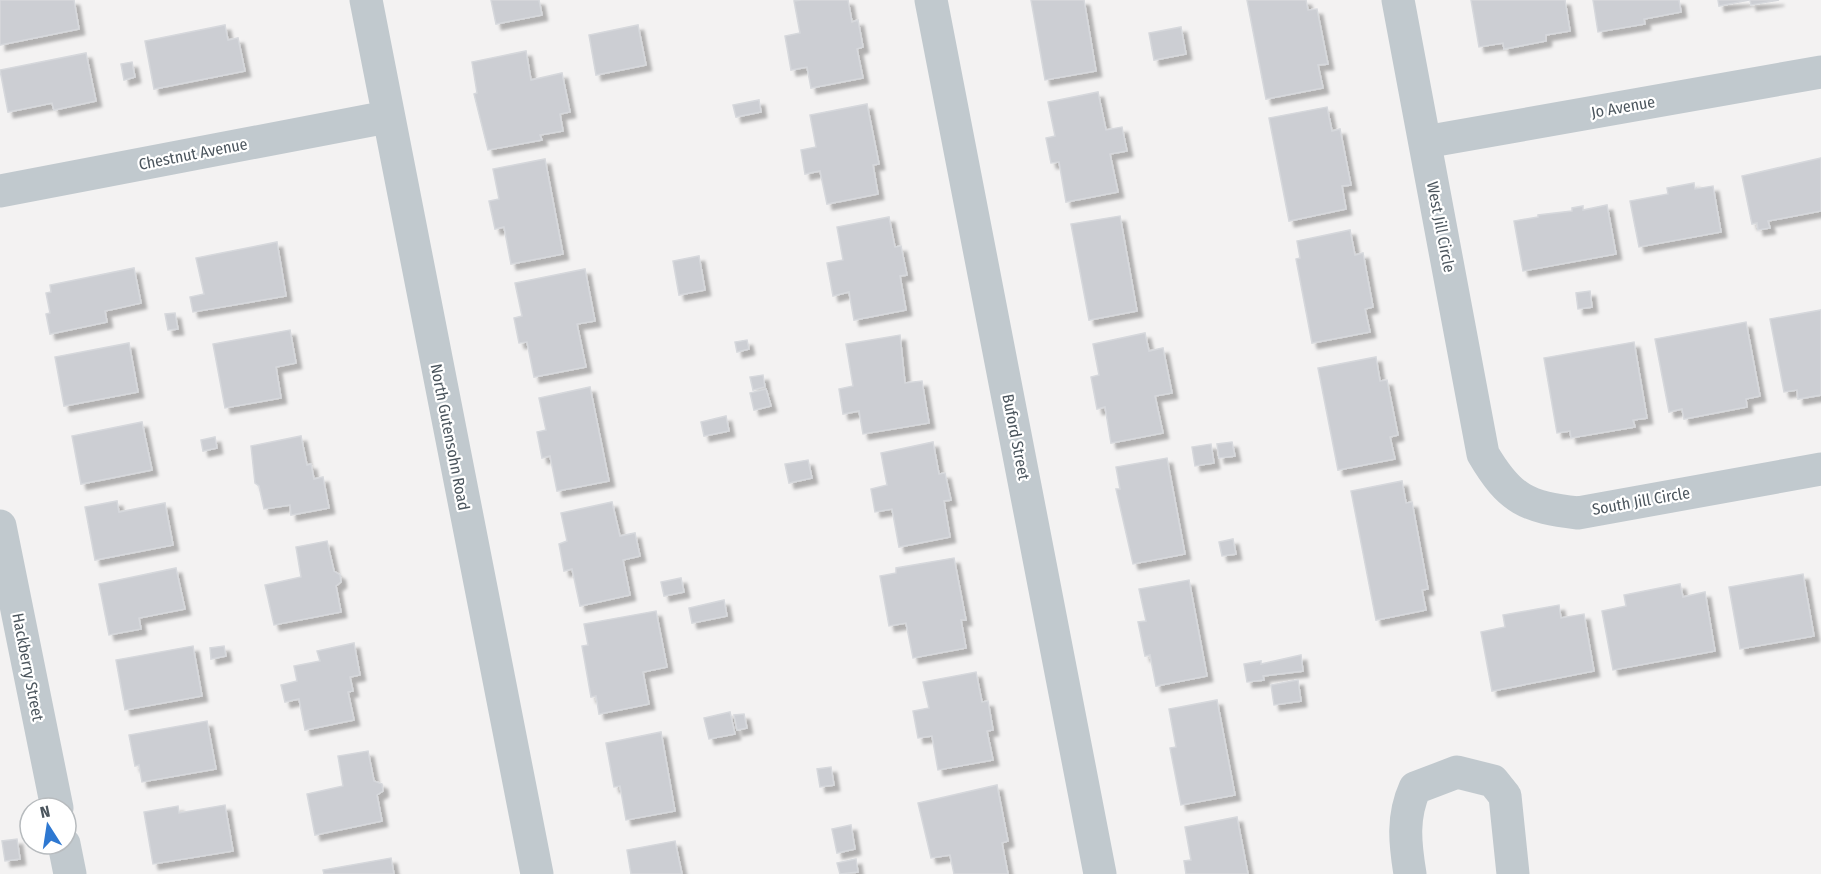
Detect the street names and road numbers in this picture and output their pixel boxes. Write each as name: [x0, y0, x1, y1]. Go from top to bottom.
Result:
street label: Jo Avenue: [1590, 92, 1657, 122]
street label: Chestnut Avenue: [137, 134, 249, 174]
street label: West Jill Circle: [1423, 180, 1459, 274]
street label: North Gutensohn Road: [426, 362, 474, 512]
street label: Buford Street: [998, 392, 1034, 482]
street label: South Jill Circle: [1591, 483, 1691, 519]
street label: Hackberry Street: [8, 611, 48, 723]

